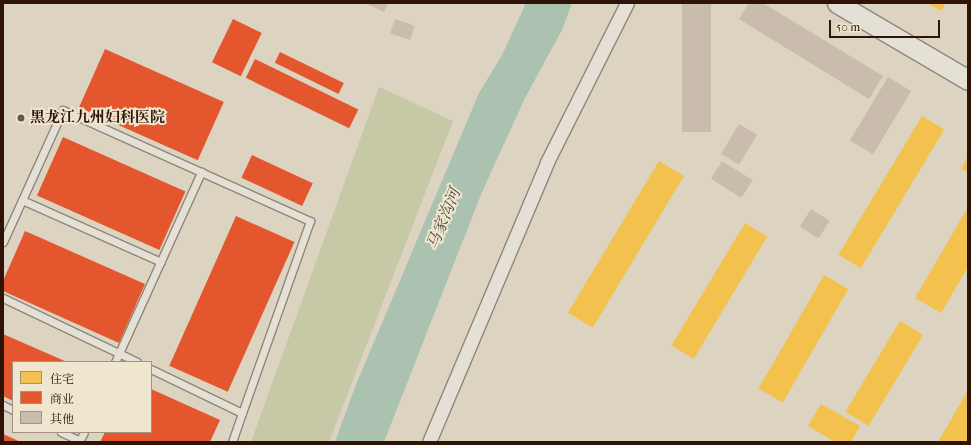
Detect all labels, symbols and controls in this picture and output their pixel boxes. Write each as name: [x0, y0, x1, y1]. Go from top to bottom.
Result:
scale bar: [831, 12, 942, 38]
text: 50 m: [836, 20, 860, 34]
place label: 黑龙江九州妇科医院: [30, 109, 165, 127]
marker: 黑龙江九州妇科医院: [15, 112, 27, 124]
water label: 马家沟河: [423, 186, 465, 252]
legend: [12, 361, 152, 433]
text: 住宅: [50, 372, 74, 386]
text: 商业: [50, 392, 74, 406]
text: 其他: [50, 412, 74, 426]

